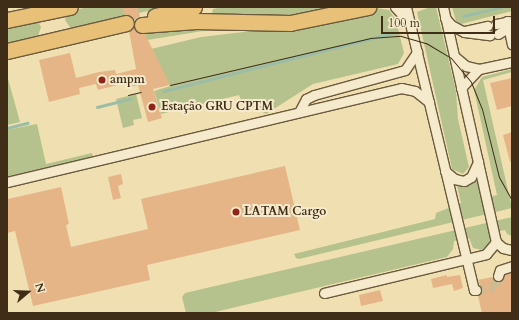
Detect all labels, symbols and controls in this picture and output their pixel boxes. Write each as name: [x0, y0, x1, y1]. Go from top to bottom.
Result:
scale bar: [383, 8, 497, 34]
text: 100 m: [388, 15, 420, 31]
place label: ampm: [110, 73, 145, 87]
marker: ampm: [97, 75, 107, 85]
place label: Estação GRU CPTM: [161, 100, 273, 114]
marker: Estação GRU CPTM: [146, 101, 158, 113]
place label: LATAM Cargo: [244, 205, 326, 219]
marker: LATAM Cargo: [231, 207, 241, 217]
north arrow: [8, 272, 48, 312]
text: N: [31, 281, 48, 295]

